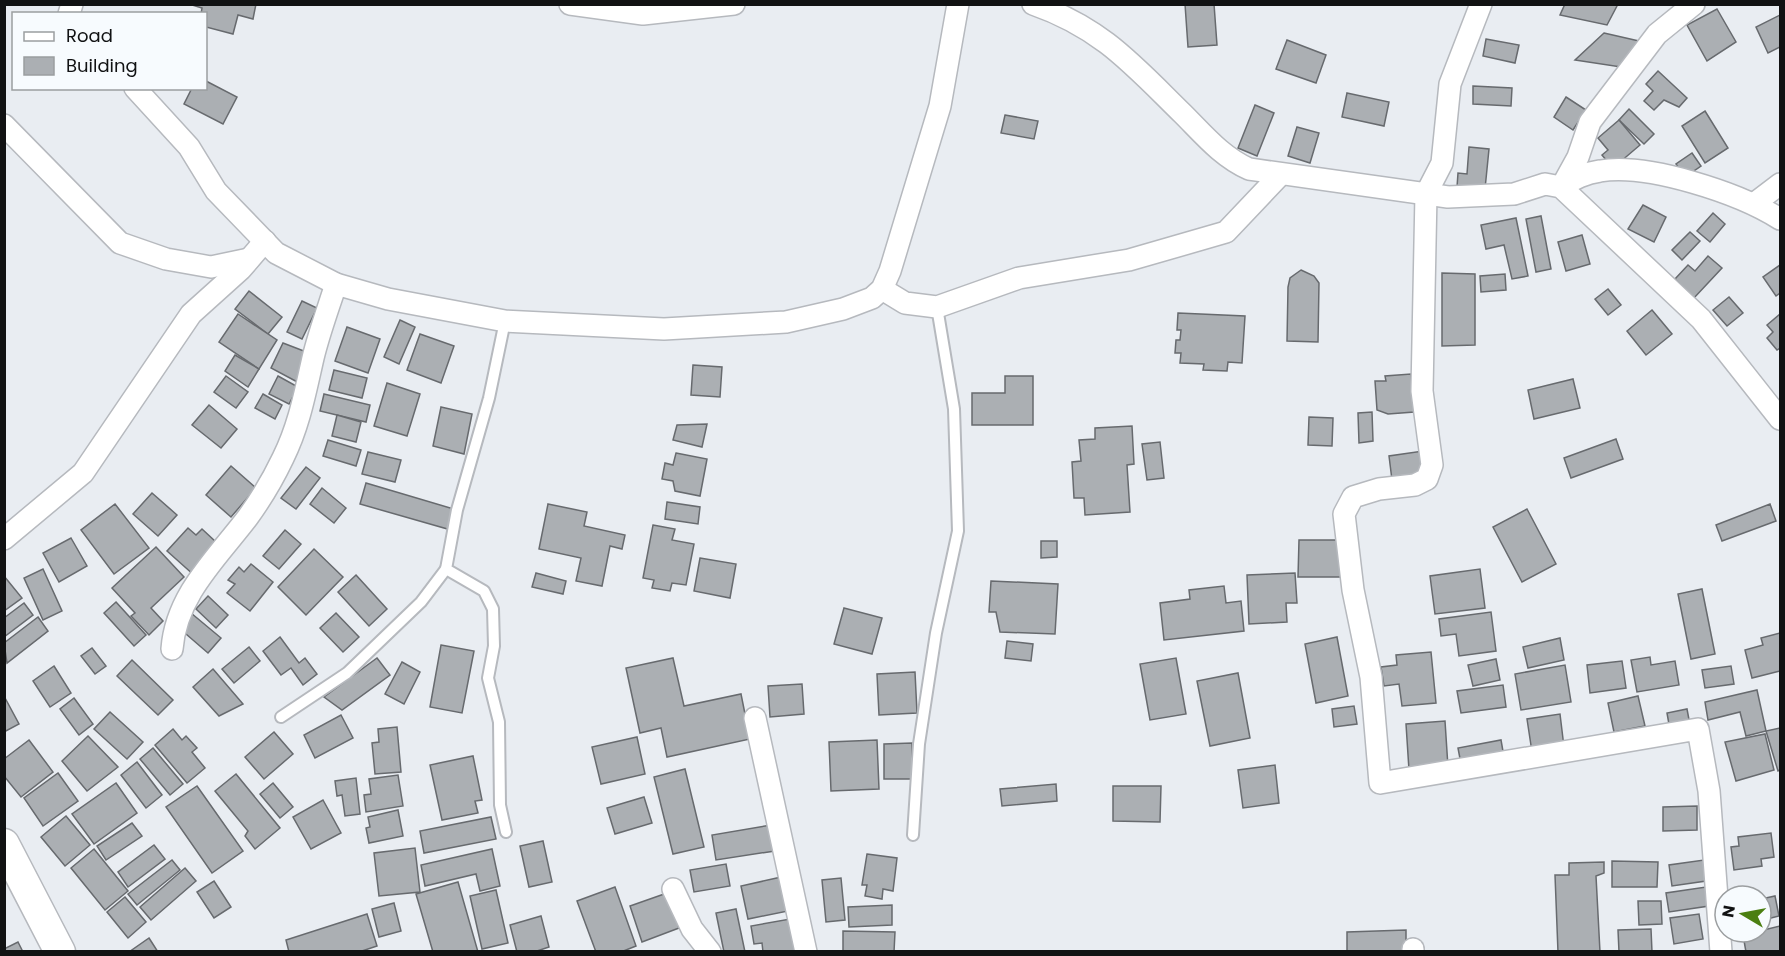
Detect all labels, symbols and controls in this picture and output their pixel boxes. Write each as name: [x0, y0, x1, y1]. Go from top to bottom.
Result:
legend: [12, 12, 207, 90]
text: Road: [66, 23, 113, 48]
text: Building: [66, 53, 138, 78]
north arrow: [1713, 884, 1773, 944]
text: N: [1716, 904, 1741, 919]

